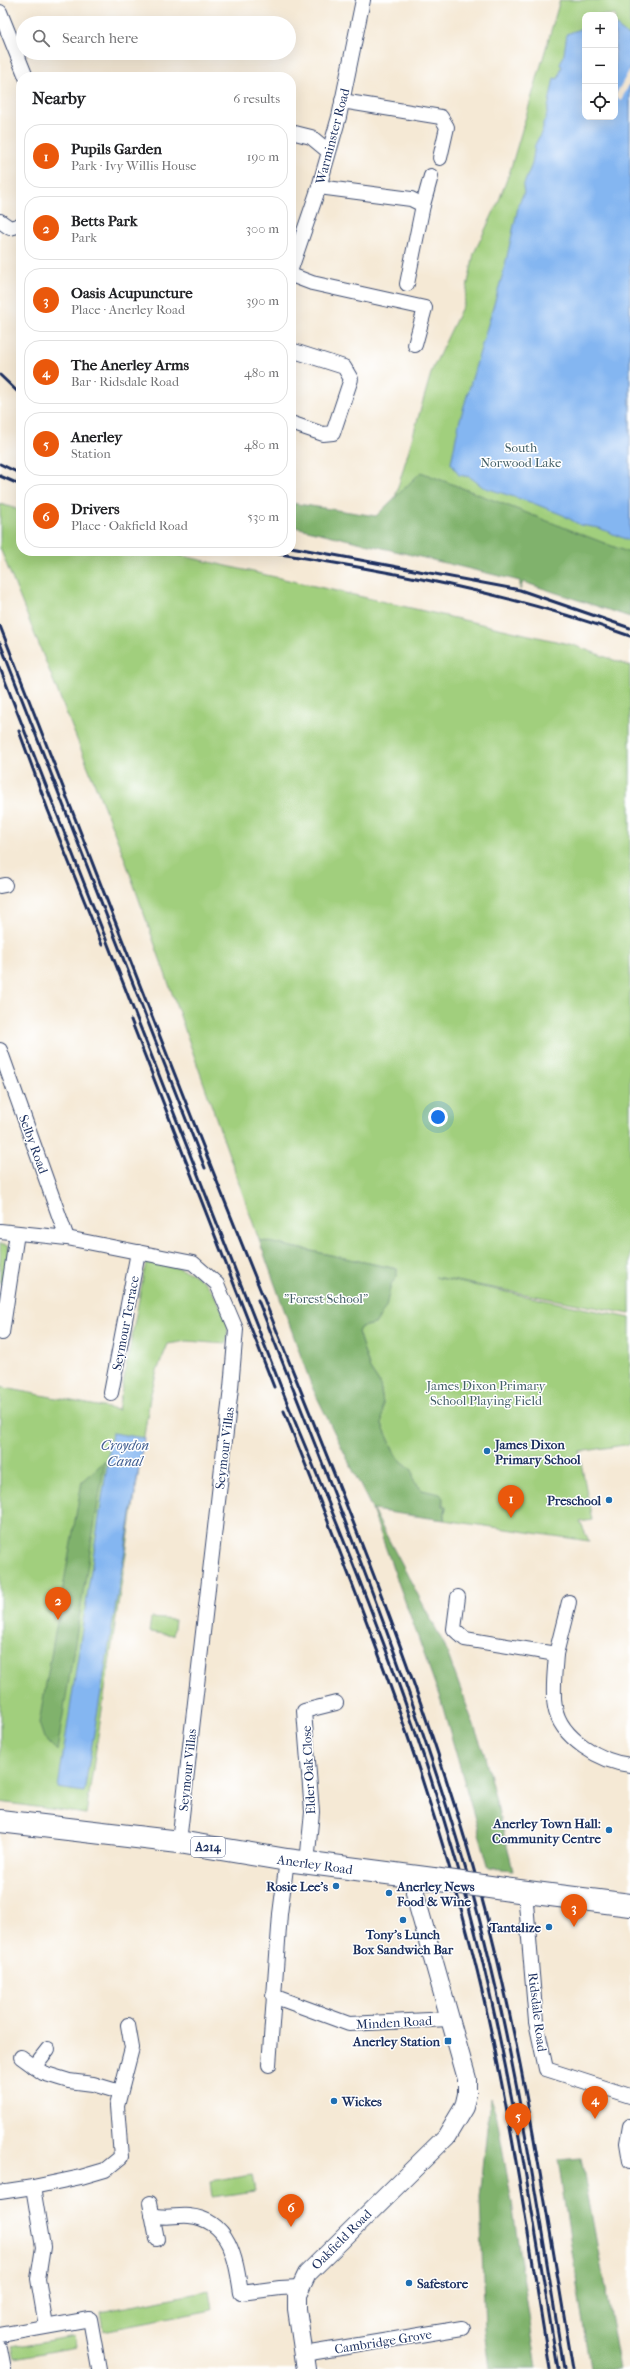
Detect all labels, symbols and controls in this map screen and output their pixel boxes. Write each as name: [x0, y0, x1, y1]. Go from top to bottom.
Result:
map controls: [582, 12, 618, 120]
button: +: [582, 12, 618, 48]
search box: [16, 16, 296, 60]
icon: search: [30, 27, 52, 49]
text: Search here: [62, 29, 138, 47]
button: −: [582, 48, 618, 84]
button: locate: [582, 84, 618, 120]
street label: Warminster Road: [312, 86, 353, 187]
text: Nearby: [32, 88, 86, 108]
text: 6 results: [233, 91, 280, 106]
text: Pupils Garden: [71, 140, 162, 158]
text: 1: [44, 149, 48, 164]
text: 190 m: [247, 149, 279, 164]
text: Park · Ivy Willis House: [71, 158, 196, 173]
text: Betts Park: [71, 212, 137, 230]
text: 2: [43, 221, 49, 236]
text: 300 m: [246, 221, 279, 236]
text: Park: [71, 230, 97, 245]
text: Oasis Acupuncture: [71, 284, 193, 302]
text: 3: [43, 293, 49, 308]
text: 390 m: [246, 293, 279, 308]
text: Place · Anerley Road: [71, 302, 185, 317]
text: The Anerley Arms: [71, 356, 189, 374]
text: 4: [42, 365, 50, 380]
text: 480 m: [244, 365, 279, 380]
text: Bar · Ridsdale Road: [71, 374, 179, 389]
text: Anerley: [71, 428, 122, 446]
text: 5: [43, 437, 49, 452]
text: 480 m: [244, 437, 279, 452]
park label: South Norwood Lake: [480, 440, 562, 470]
text: Station: [71, 446, 111, 461]
text: Drivers: [71, 500, 120, 518]
text: 6: [42, 509, 50, 524]
text: 530 m: [247, 509, 279, 524]
text: Place · Oakfield Road: [71, 518, 188, 533]
your location: [428, 1107, 448, 1127]
street label: Selby Road: [16, 1113, 51, 1177]
street label: Seymour Terrace: [109, 1274, 142, 1372]
park label: "Forest School": [284, 1291, 368, 1306]
park label: James Dixon Primary School Playing Field: [426, 1378, 547, 1408]
street label: Seymour Villas: [212, 1406, 237, 1490]
water label: Croydon Canal: [101, 1437, 149, 1470]
place label: James Dixon Primary School: [493, 1437, 581, 1468]
marker: James Dixon Primary School: [482, 1446, 492, 1456]
pin: 1: [498, 1485, 524, 1518]
place label: Preschool: [547, 1493, 601, 1508]
marker: Preschool: [604, 1495, 614, 1505]
pin: 2: [45, 1587, 71, 1620]
street label: Elder Oak Close: [299, 1725, 318, 1815]
street label: Seymour Villas: [176, 1728, 199, 1812]
place label: Anerley Town Hall: Community Centre: [492, 1816, 602, 1847]
marker: Anerley Town Hall: Community Centre: [604, 1825, 614, 1835]
road number: A214: [191, 1837, 225, 1857]
street label: Anerley Road: [275, 1852, 355, 1877]
place label: Rosie Lee's: [266, 1879, 328, 1894]
place label: Anerley News Food & Wine: [396, 1879, 475, 1909]
marker: Rosie Lee's: [331, 1881, 341, 1891]
marker: Anerley News Food & Wine: [384, 1888, 394, 1898]
pin: 3: [561, 1894, 587, 1927]
marker: Tony's Lunch Box Sandwich Bar: [398, 1915, 408, 1925]
place label: Tantalize: [489, 1920, 542, 1935]
marker: Tantalize: [544, 1922, 554, 1932]
place label: Tony's Lunch Box Sandwich Bar: [353, 1927, 454, 1957]
street label: Ridsdale Road: [525, 1972, 550, 2053]
street label: Minden Road: [356, 2013, 433, 2032]
place label: Anerley Station: [352, 2034, 440, 2050]
marker: Anerley Station: [443, 2036, 453, 2046]
pin: 4: [582, 2086, 608, 2119]
place label: Wickes: [341, 2094, 382, 2109]
marker: Wickes: [329, 2096, 339, 2106]
pin: 5: [505, 2103, 531, 2136]
pin: 6: [278, 2194, 304, 2227]
street label: Oakfield Road: [308, 2205, 375, 2273]
place label: Safestore: [417, 2276, 469, 2291]
marker: Safestore: [404, 2278, 414, 2288]
street label: Cambridge Grove: [333, 2326, 433, 2357]

